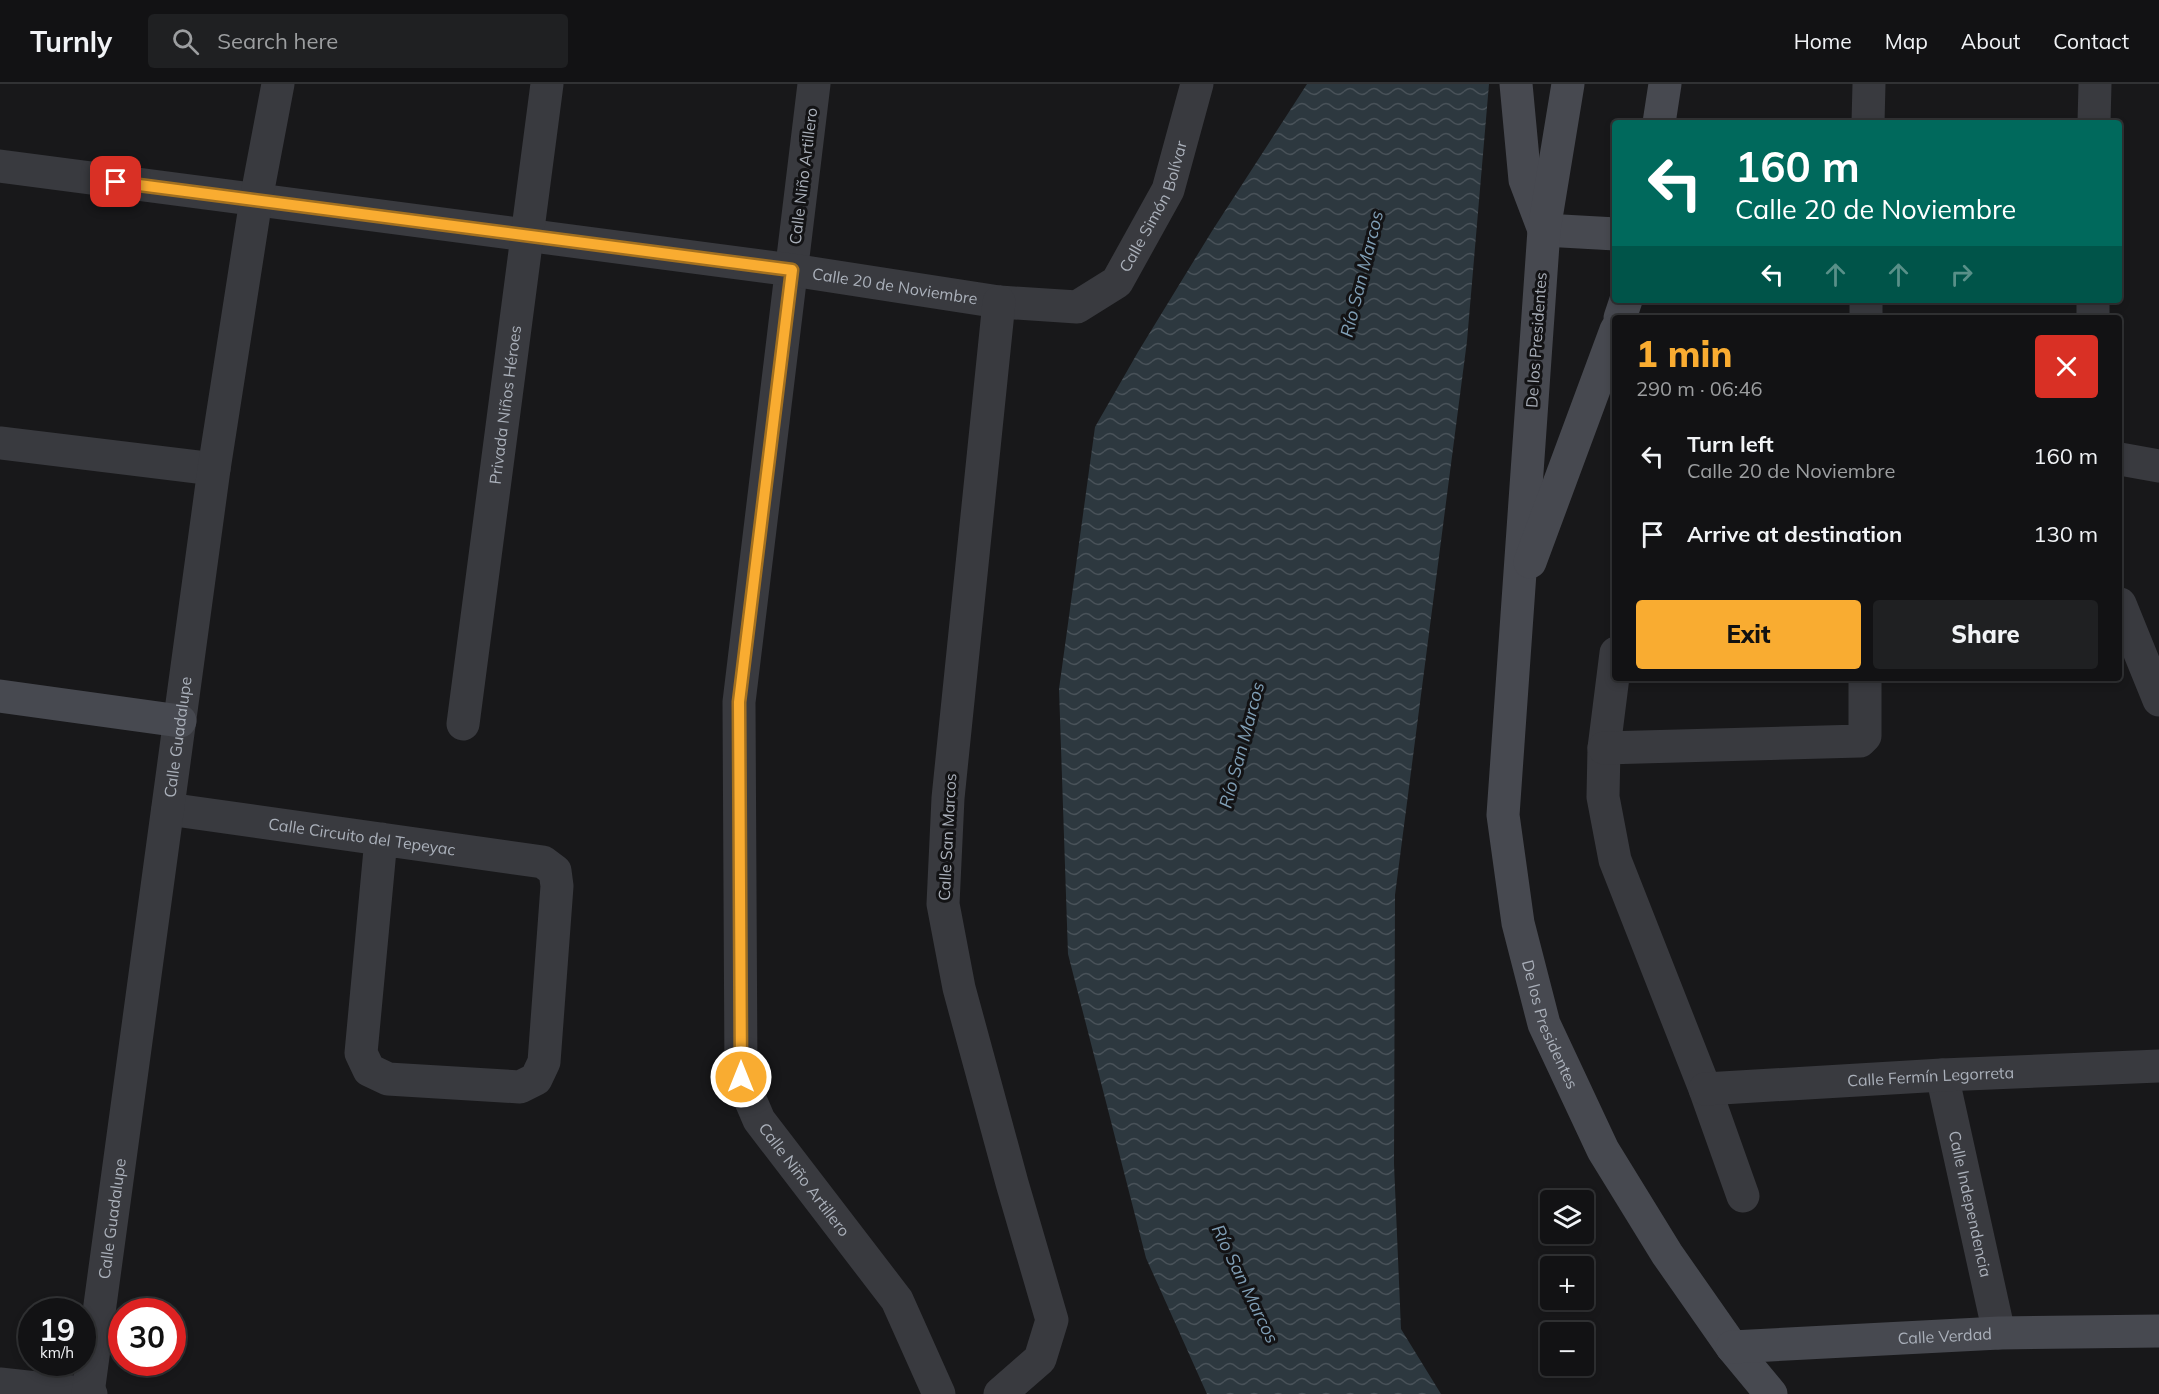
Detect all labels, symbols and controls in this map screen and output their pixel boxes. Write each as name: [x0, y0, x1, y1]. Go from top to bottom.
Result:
search box: [148, 14, 568, 68]
text: Turnly: [30, 24, 112, 59]
icon: search: [169, 25, 202, 58]
text: Search here: [217, 27, 338, 55]
text: Home: [1794, 28, 1852, 54]
text: Map: [1885, 28, 1928, 54]
text: About: [1961, 28, 2020, 54]
text: Contact: [2053, 28, 2129, 54]
street label: Calle Niño Artillero: [785, 106, 821, 246]
street label: Calle Simón Bolívar: [1115, 138, 1191, 275]
text: 160 m: [1735, 140, 1860, 193]
icon: left: [1636, 144, 1714, 222]
pin: [90, 156, 141, 207]
icon: arrive: [99, 165, 132, 198]
text: Calle 20 de Noviembre: [1735, 192, 2016, 226]
water label: Río San Marcos: [1335, 208, 1388, 340]
icon: left: [1756, 258, 1789, 291]
icon: ahead: [1819, 258, 1852, 291]
icon: ahead: [1882, 258, 1915, 291]
icon: right: [1945, 258, 1978, 291]
street label: Calle 20 de Noviembre: [811, 263, 979, 309]
street label: De los Presidentes: [1521, 271, 1551, 409]
street label: Privada Niños Héroes: [485, 324, 525, 485]
text: 1 min: [1636, 331, 1732, 376]
button: close: [2035, 335, 2098, 398]
text: 290 m · 06:46: [1636, 376, 1762, 401]
text: Turn left: [1687, 430, 1774, 458]
icon: left: [1636, 440, 1669, 473]
text: 160 m: [2033, 442, 2098, 470]
text: Calle 20 de Noviembre: [1687, 458, 1895, 483]
icon: arrive: [1636, 518, 1669, 551]
text: Arrive at destination: [1687, 520, 1902, 548]
text: 130 m: [2033, 520, 2098, 548]
button: Exit: [1636, 600, 1861, 669]
button: Share: [1873, 600, 2098, 669]
street label: Calle Guadalupe: [159, 675, 196, 799]
water label: Río San Marcos: [1214, 679, 1269, 810]
street label: Calle San Marcos: [934, 773, 960, 901]
street label: Calle Circuito del Tepeyac: [267, 813, 457, 860]
street label: De los Presidentes: [1518, 958, 1583, 1092]
position arrow: [709, 1045, 773, 1109]
street label: Calle Fermín Legorreta: [1847, 1062, 2014, 1091]
street label: Calle Niño Artillero: [755, 1119, 854, 1240]
street label: Calle Independencia: [1945, 1129, 1996, 1279]
street label: Calle Guadalupe: [94, 1157, 130, 1280]
map controls: [1540, 1190, 1594, 1376]
button: layers: [1540, 1190, 1594, 1244]
water label: Río San Marcos: [1207, 1221, 1284, 1347]
button: +: [1540, 1256, 1594, 1310]
speed limit sign: 30: [108, 1298, 186, 1376]
text: 19: [39, 1311, 75, 1349]
button: −: [1540, 1322, 1594, 1376]
street label: Calle Verdad: [1897, 1323, 1992, 1348]
text: km/h: [40, 1343, 74, 1362]

